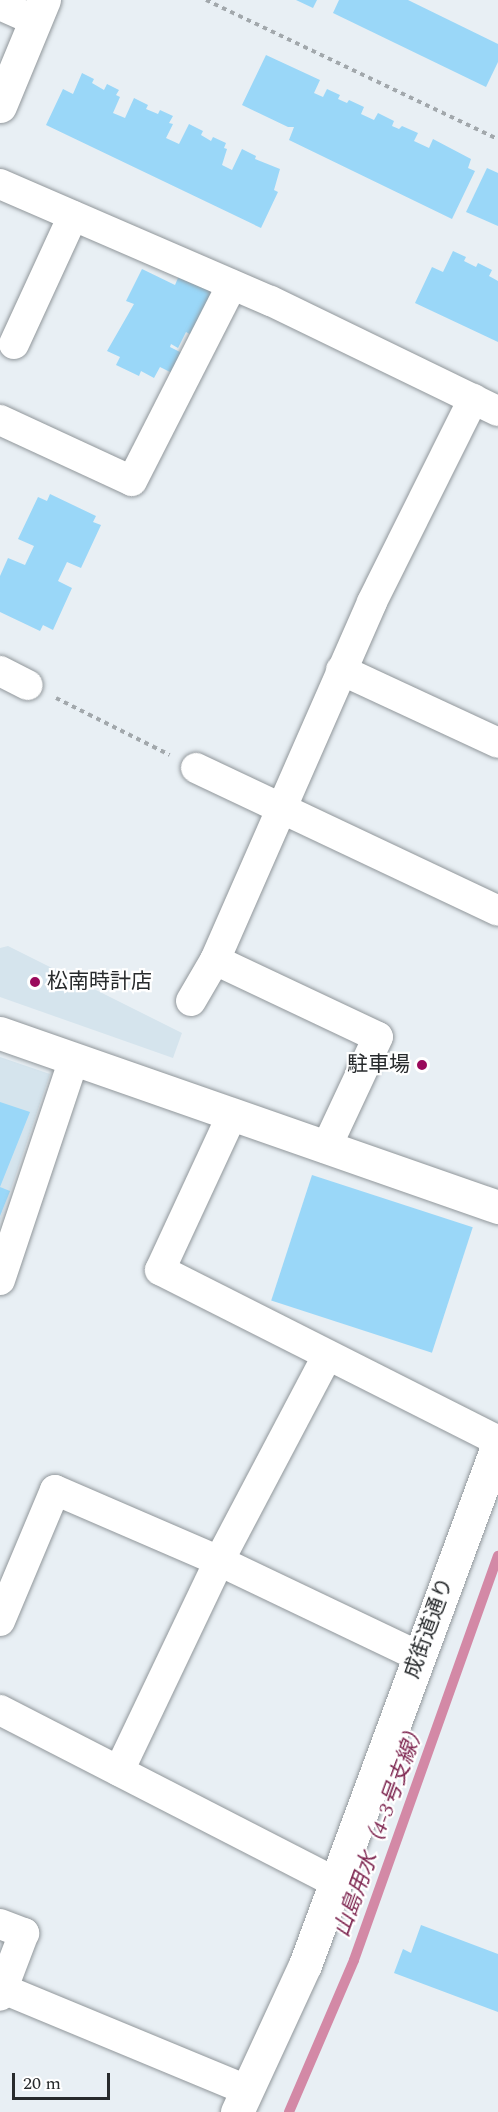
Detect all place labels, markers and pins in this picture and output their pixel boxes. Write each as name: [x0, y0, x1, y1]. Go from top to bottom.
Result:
place label: 松南時計店: [47, 969, 152, 995]
marker: 松南時計店: [28, 975, 42, 989]
place label: 駐車場: [347, 1052, 410, 1078]
marker: 駐車場: [415, 1058, 429, 1072]

